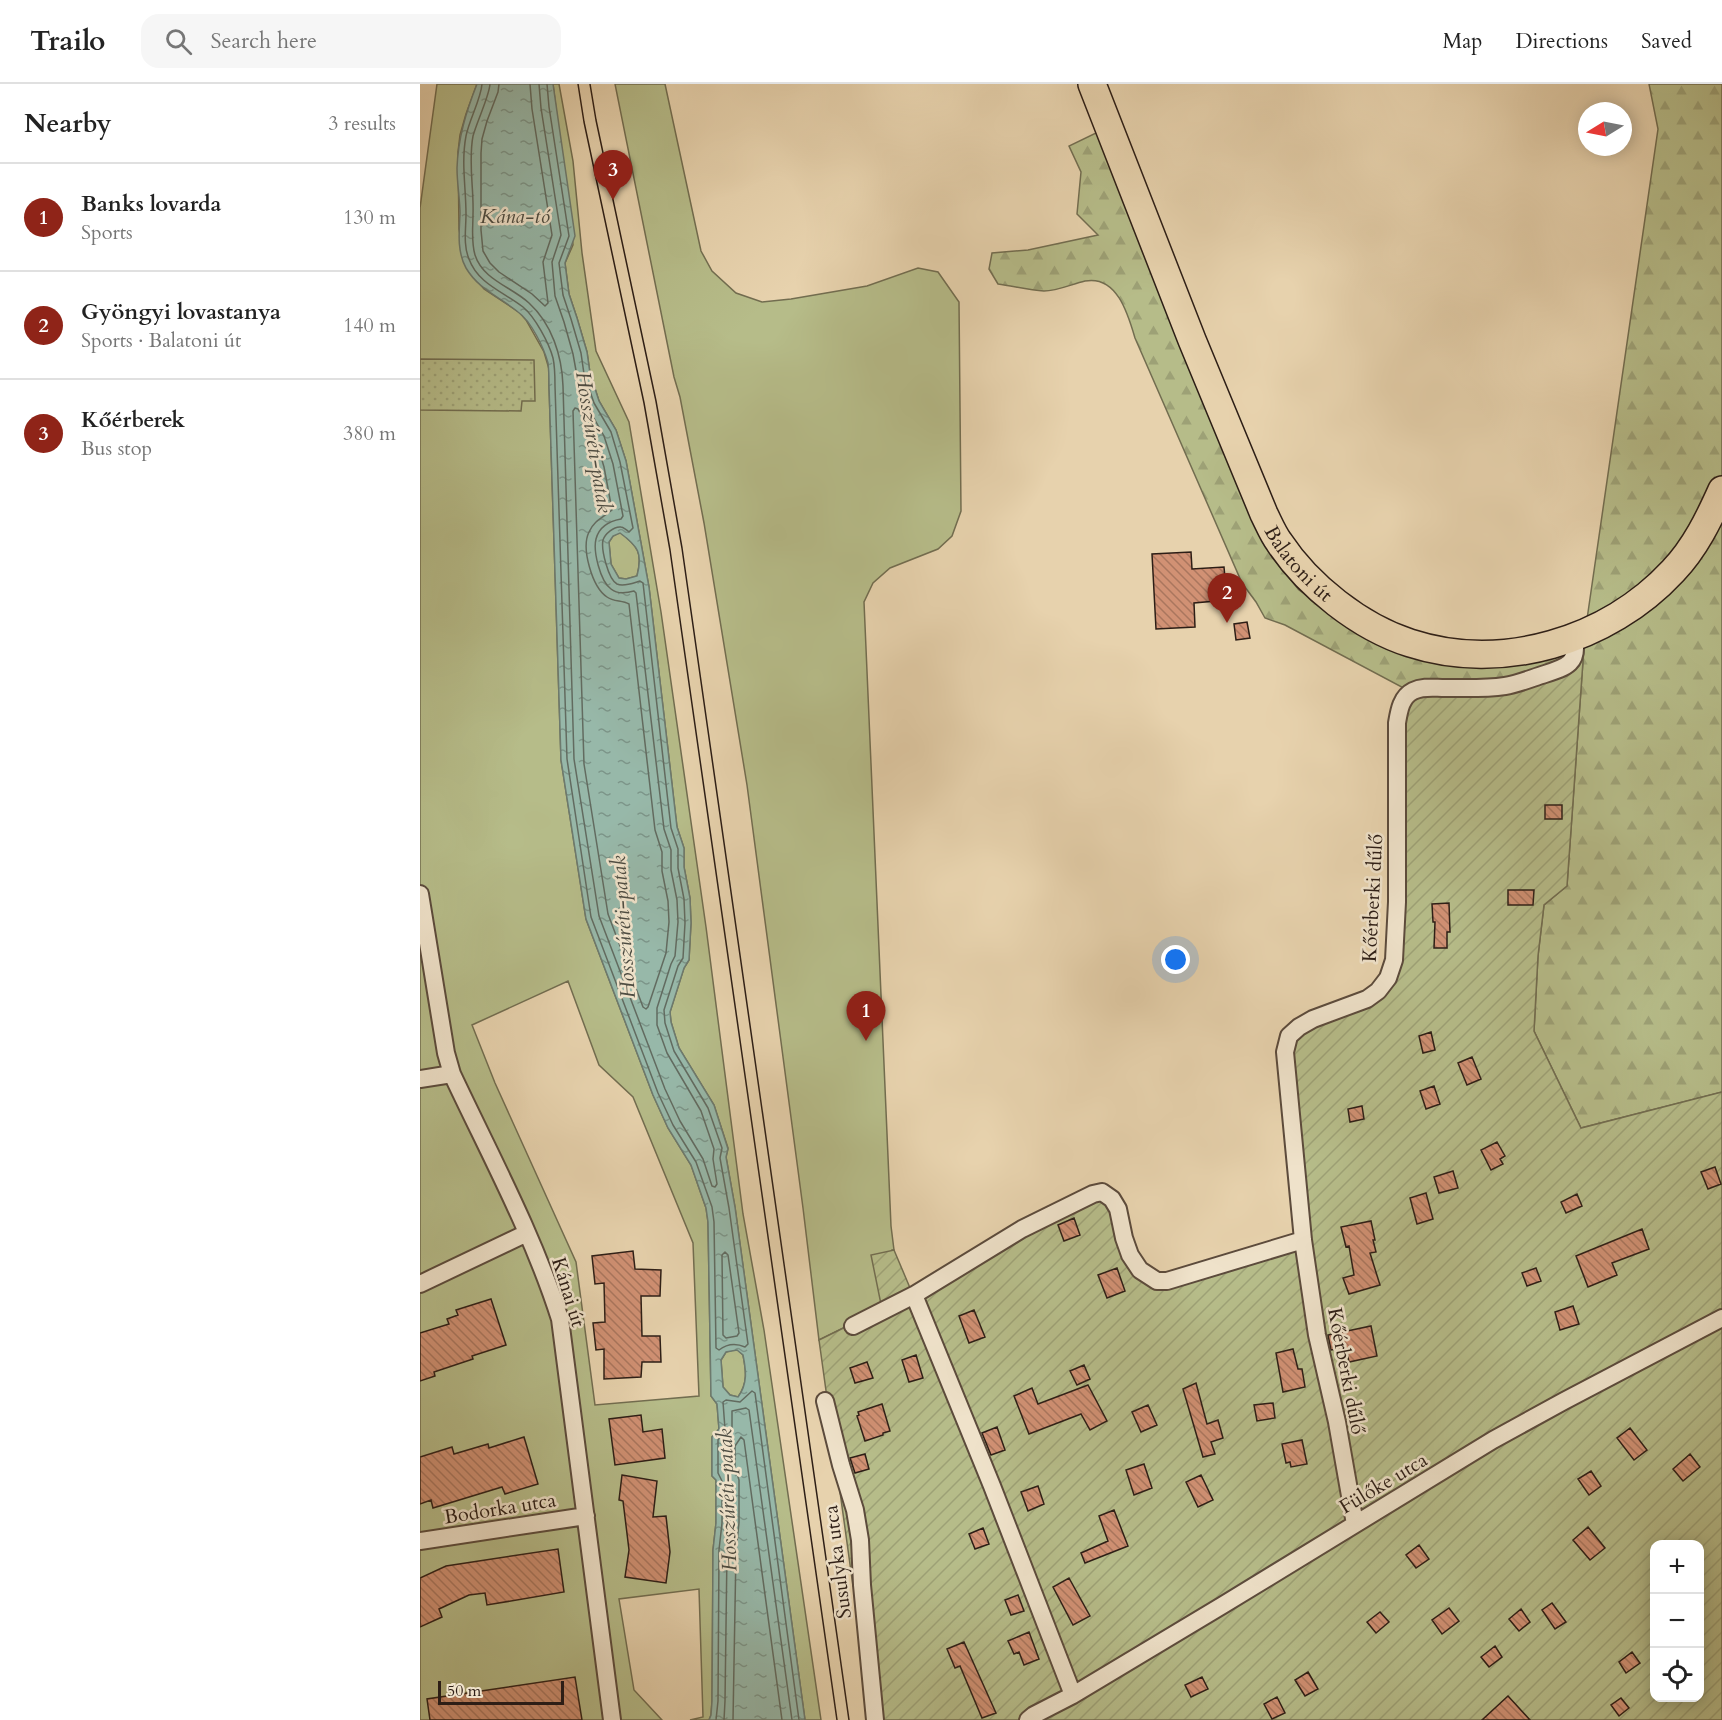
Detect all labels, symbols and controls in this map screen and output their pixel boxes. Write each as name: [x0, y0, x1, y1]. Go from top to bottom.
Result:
search box: [141, 14, 561, 68]
text: Trailo: [30, 22, 105, 60]
icon: search: [162, 25, 195, 58]
text: Search here: [210, 26, 317, 56]
text: Map: [1442, 27, 1482, 56]
text: Directions: [1515, 27, 1608, 56]
text: Saved: [1641, 27, 1692, 56]
north arrow: [1578, 102, 1632, 156]
text: Nearby: [24, 106, 112, 141]
text: 3 results: [328, 110, 396, 137]
pin: 3: [594, 150, 632, 200]
text: Banks lovarda: [81, 189, 222, 219]
water label: Kána-tó: [480, 202, 551, 231]
text: 1: [38, 204, 49, 231]
text: 130 m: [343, 204, 396, 231]
text: Sports: [81, 219, 133, 246]
text: Gyöngyi lovastanya: [81, 297, 281, 327]
text: 2: [38, 312, 49, 339]
text: 140 m: [343, 312, 396, 339]
text: Sports · Balatoni út: [81, 327, 241, 354]
water label: Hosszúréti-patak: [568, 369, 619, 516]
text: Kőérberek: [81, 405, 185, 435]
text: 3: [38, 420, 49, 447]
text: 380 m: [343, 420, 396, 447]
text: Bus stop: [81, 435, 152, 462]
street label: Balatoni út: [1258, 521, 1339, 609]
pin: 2: [1208, 574, 1246, 623]
street label: Kőérberki dűlő: [1356, 833, 1389, 963]
water label: Hosszúréti-patak: [604, 854, 643, 999]
your location: [1161, 945, 1190, 974]
pin: 1: [846, 992, 886, 1041]
street label: Kánai út: [545, 1254, 592, 1331]
street label: Kőérberki dűlő: [1321, 1305, 1372, 1437]
water label: Hosszúréti-patak: [710, 1427, 744, 1572]
street label: Fülőke utca: [1334, 1446, 1433, 1520]
street label: Bodorka utca: [442, 1486, 558, 1531]
street label: Susulyka utca: [817, 1503, 858, 1620]
map controls: [1650, 1540, 1704, 1702]
button: +: [1650, 1540, 1704, 1594]
button: −: [1650, 1594, 1704, 1648]
button: locate: [1650, 1648, 1704, 1702]
scale bar: [438, 1678, 564, 1706]
text: 50 m: [447, 1680, 481, 1702]

